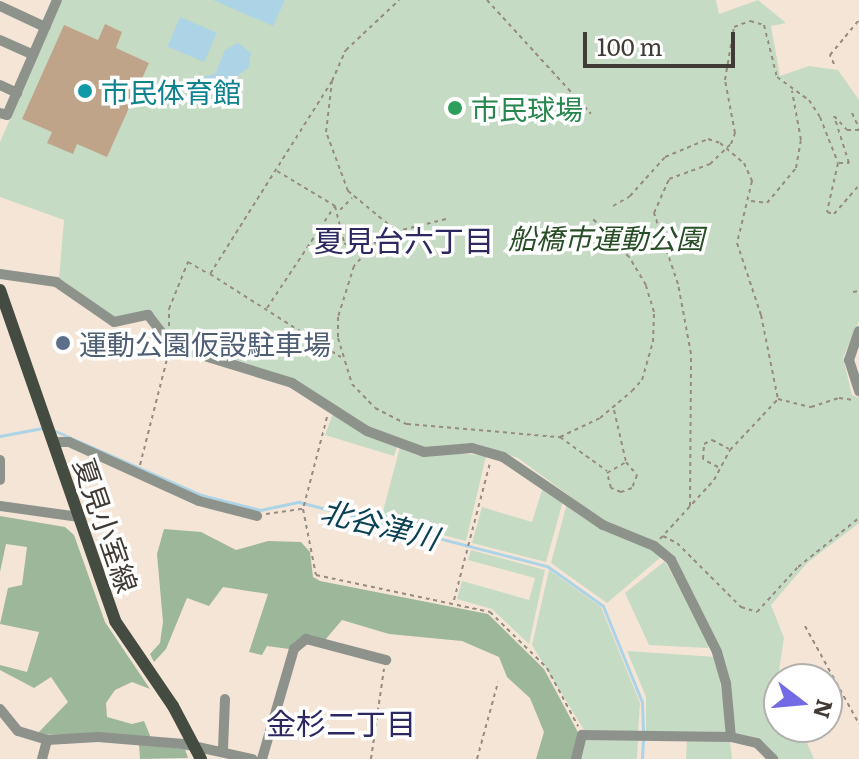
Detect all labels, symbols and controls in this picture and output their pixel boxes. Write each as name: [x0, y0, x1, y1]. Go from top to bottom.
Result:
scale bar: [587, 16, 739, 66]
text: 100 m: [597, 28, 663, 63]
place label: 市民体育館: [101, 74, 241, 108]
marker: 市民体育館: [76, 82, 94, 100]
place label: 市民球場: [471, 91, 583, 125]
marker: 市民球場: [446, 99, 464, 117]
park label: 船橋市運動公園: [508, 220, 704, 254]
district label: 夏見台六丁目: [314, 221, 494, 257]
place label: 運動公園仮設駐車場: [79, 326, 331, 360]
marker: 運動公園仮設駐車場: [54, 334, 72, 352]
street label: 夏見小室線: [68, 453, 146, 597]
water label: 北谷津川: [317, 491, 443, 555]
north arrow: [763, 663, 843, 743]
text: N: [806, 696, 843, 723]
district label: 金杉二丁目: [266, 704, 416, 740]

